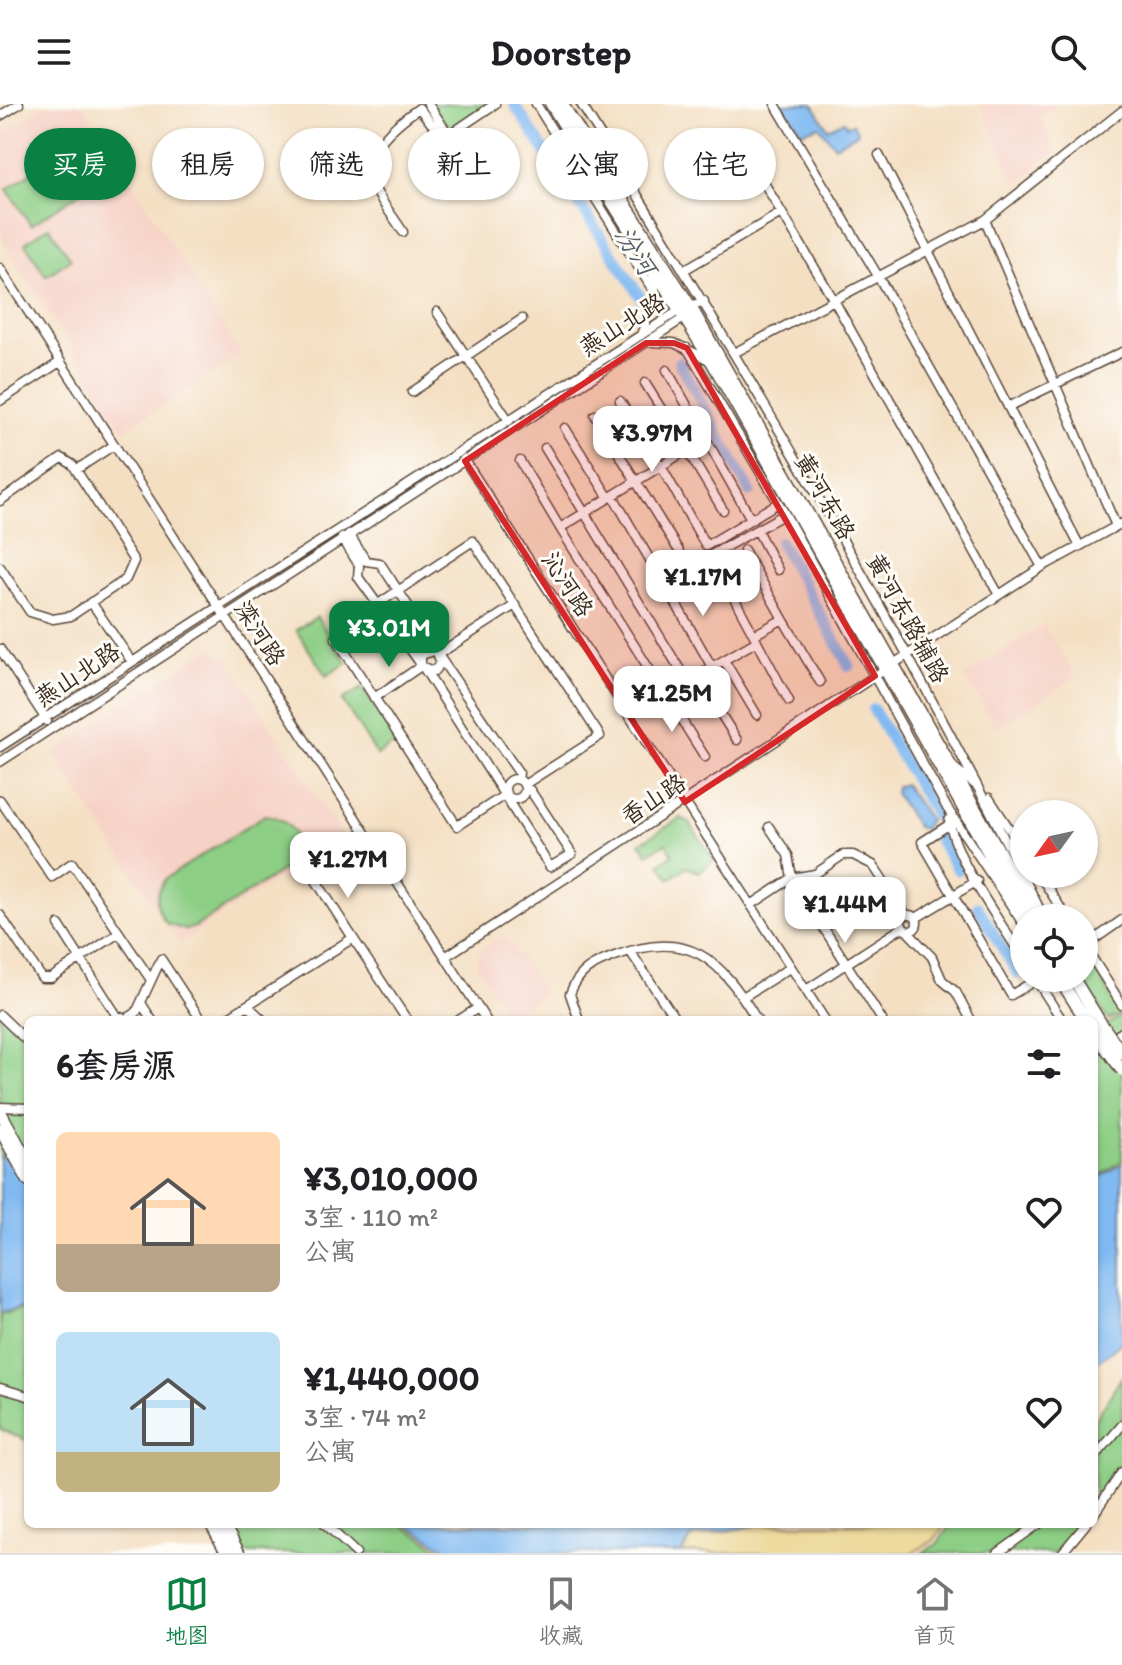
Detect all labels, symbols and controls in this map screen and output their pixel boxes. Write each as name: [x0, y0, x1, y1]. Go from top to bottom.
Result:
icon: menu: [32, 30, 76, 74]
icon: search: [1046, 30, 1090, 74]
text: Doorstep: [491, 31, 631, 74]
chip: 买房: [24, 128, 136, 200]
chip: 租房: [152, 128, 264, 200]
chip: 筛选: [280, 128, 392, 200]
chip: 新上: [408, 128, 520, 200]
chip: 公寓: [536, 128, 648, 200]
chip: 住宅: [664, 128, 776, 200]
water label: 汾河: [608, 220, 666, 285]
street label: 燕山北路: [574, 286, 670, 362]
pin: ¥3.97M: [587, 406, 717, 474]
text: ¥3.97M: [611, 416, 693, 448]
street label: 黄河东路: [788, 447, 862, 545]
street label: 沁河路: [536, 546, 600, 622]
street label: 黄河东路辅路: [860, 548, 956, 688]
pin: ¥1.17M: [638, 550, 768, 618]
text: ¥1.17M: [664, 560, 742, 592]
street label: 滦河路: [228, 595, 292, 671]
pin: ¥3.01M: [324, 601, 454, 669]
text: ¥3.01M: [347, 611, 431, 643]
street label: 燕山北路: [29, 636, 125, 712]
pin: ¥1.25M: [607, 666, 737, 734]
text: ¥1.25M: [632, 676, 712, 708]
street label: 香山路: [615, 767, 691, 831]
north arrow: [1010, 800, 1098, 888]
map controls: [1010, 800, 1098, 992]
pin: ¥1.27M: [283, 832, 413, 900]
text: ¥1.27M: [308, 842, 388, 874]
pin: ¥1.44M: [780, 877, 910, 945]
text: ¥1.44M: [803, 887, 887, 919]
button: locate: [1010, 904, 1098, 992]
icon: filters: [1022, 1042, 1066, 1086]
text: 6套房源: [56, 1045, 176, 1086]
text: ¥3,010,000: [304, 1158, 478, 1199]
icon: home: [120, 1164, 216, 1260]
icon: heart: [1022, 1190, 1066, 1234]
text: 3室 · 110 m²: [304, 1201, 438, 1233]
text: 公寓: [304, 1235, 356, 1267]
text: ¥1,440,000: [304, 1358, 480, 1399]
icon: home: [120, 1364, 216, 1460]
icon: heart: [1022, 1390, 1066, 1434]
text: 3室 · 74 m²: [304, 1401, 426, 1433]
text: 公寓: [304, 1435, 356, 1467]
tab: 地图: [165, 1572, 209, 1649]
tab: 收藏: [539, 1572, 583, 1649]
tab: 首页: [913, 1572, 957, 1649]

